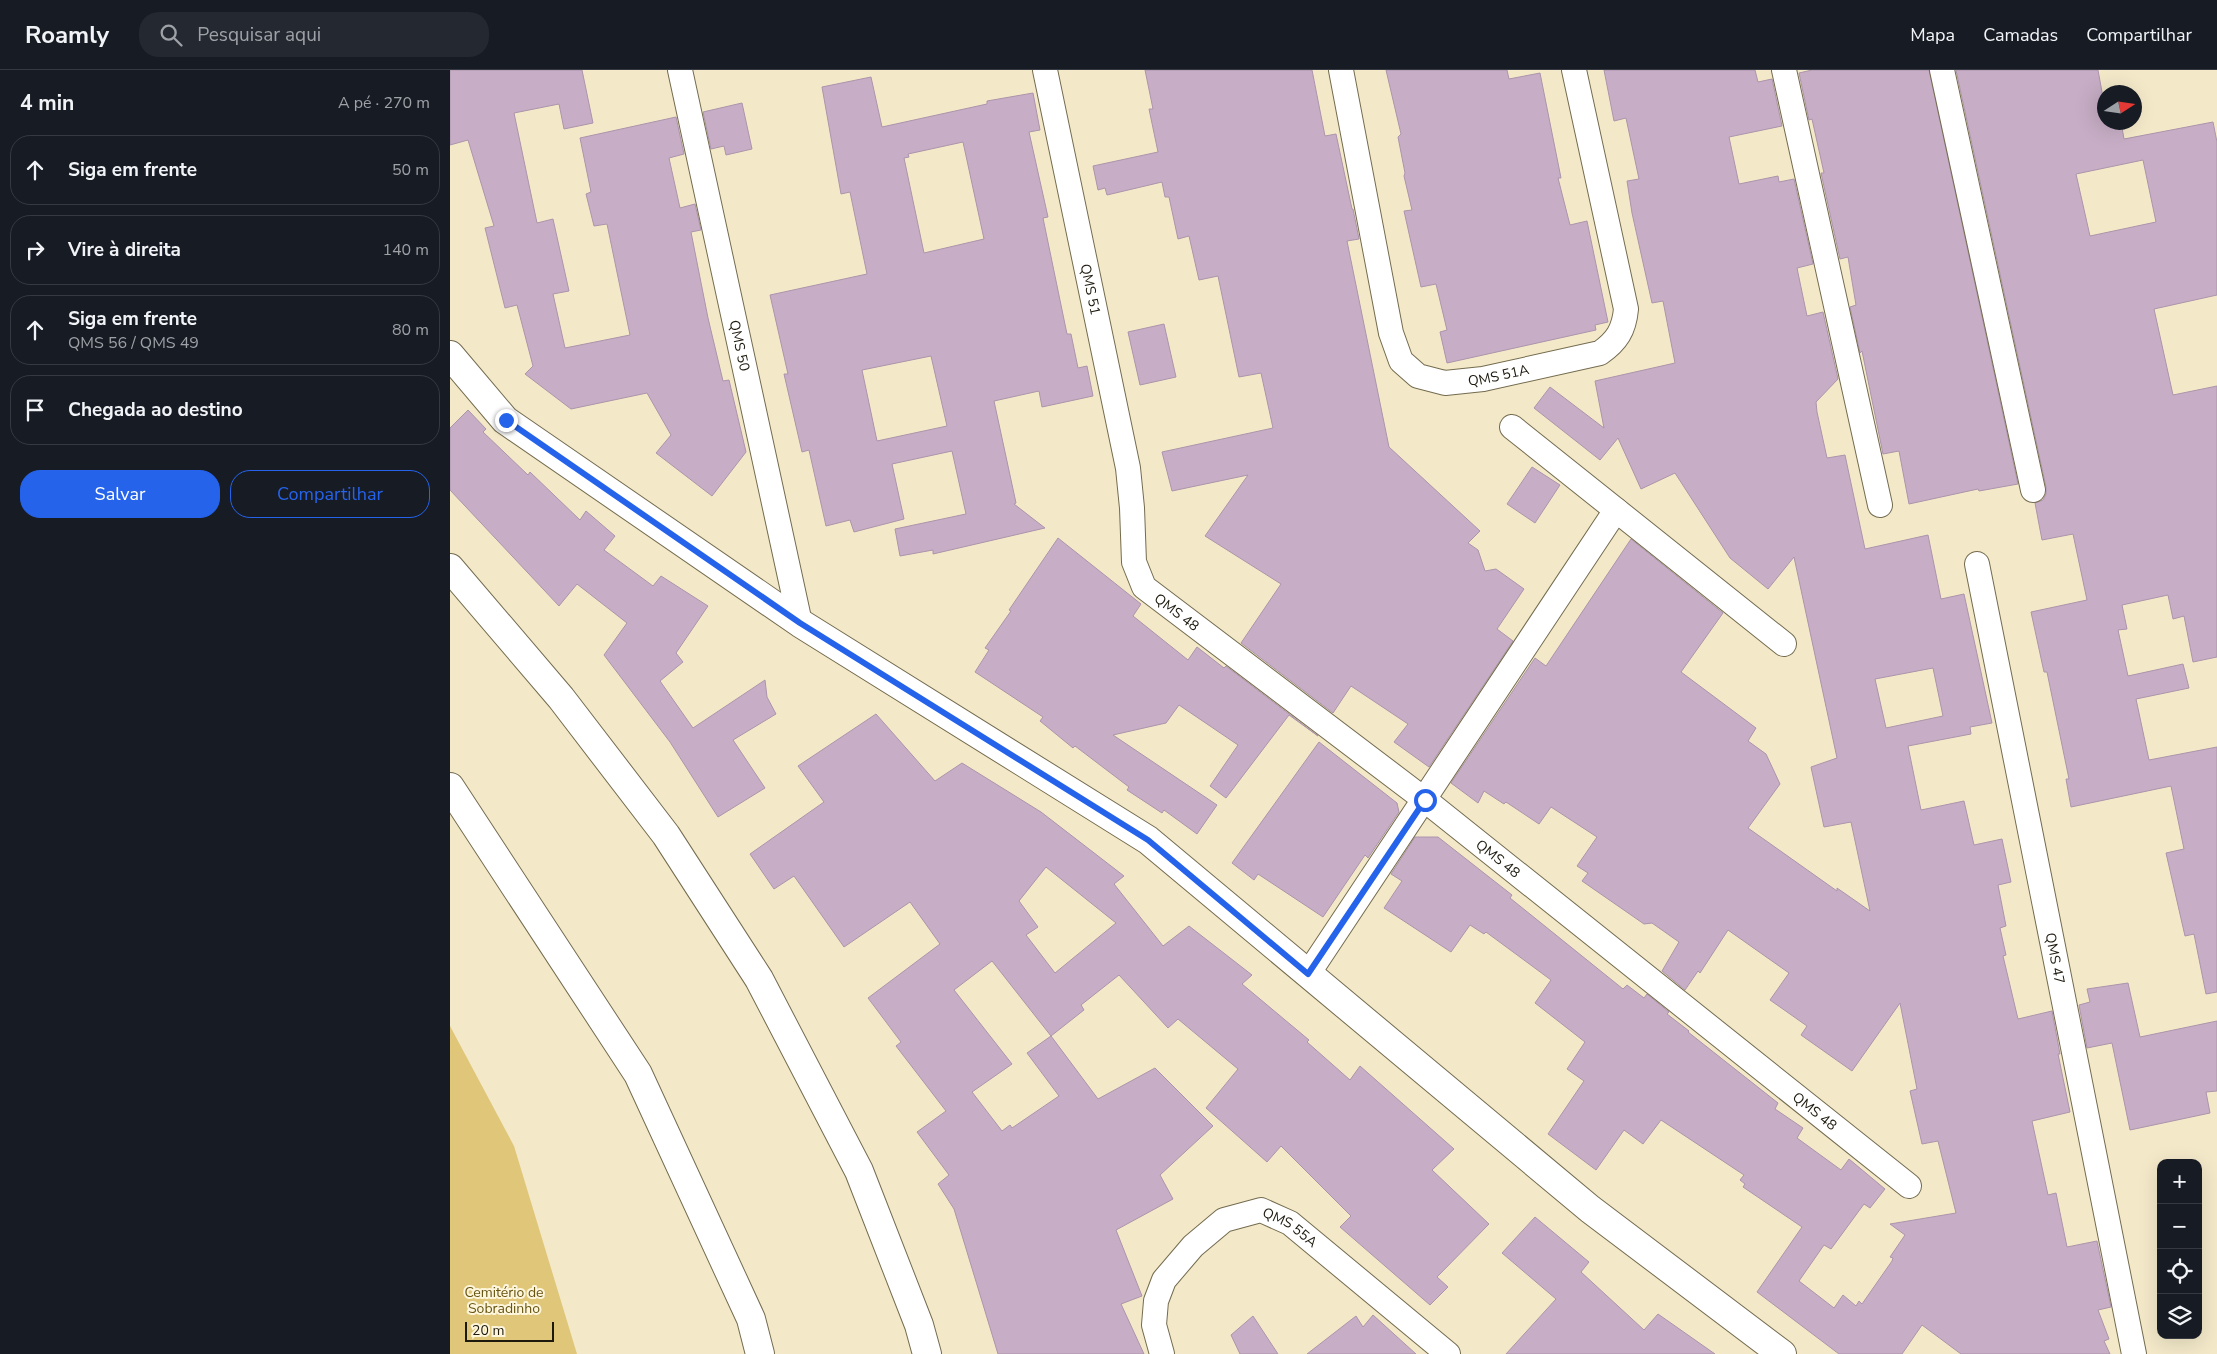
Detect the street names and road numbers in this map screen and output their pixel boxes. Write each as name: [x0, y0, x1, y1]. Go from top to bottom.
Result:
street label: QMS 51: [1076, 262, 1105, 317]
street label: QMS 50: [725, 318, 754, 373]
street label: QMS 51A: [1467, 360, 1531, 391]
street label: QMS 48: [1150, 589, 1203, 636]
street label: QMS 48: [1472, 835, 1524, 882]
street label: QMS 47: [2041, 931, 2069, 986]
street label: QMS 48: [1788, 1088, 1841, 1135]
street label: QMS 55A: [1260, 1203, 1321, 1252]

